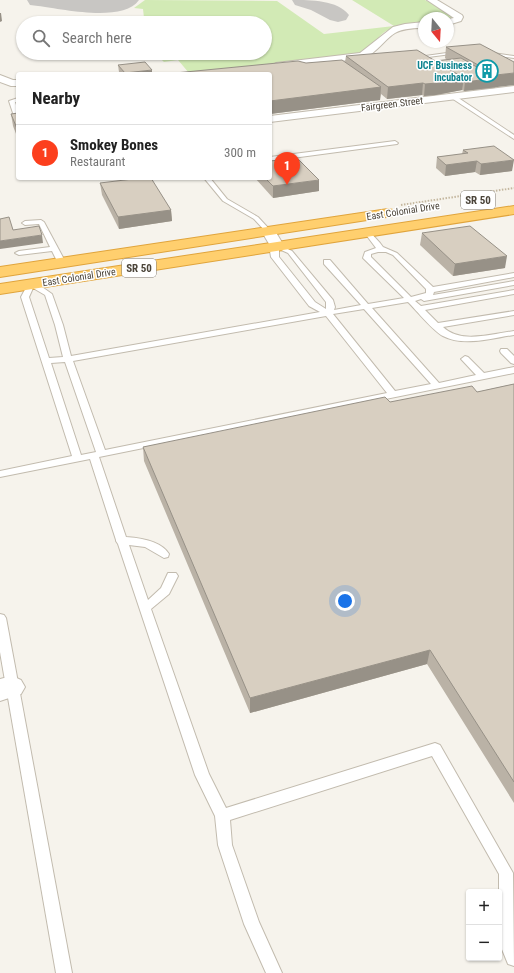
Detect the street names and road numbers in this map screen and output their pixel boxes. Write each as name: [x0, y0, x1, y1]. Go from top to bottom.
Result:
street label: Fairgreen Street: [360, 95, 424, 113]
road number: SR 50: [461, 191, 495, 209]
street label: East Colonial Drive: [366, 200, 441, 222]
road number: SR 50: [122, 259, 156, 277]
street label: East Colonial Drive: [42, 266, 117, 288]

